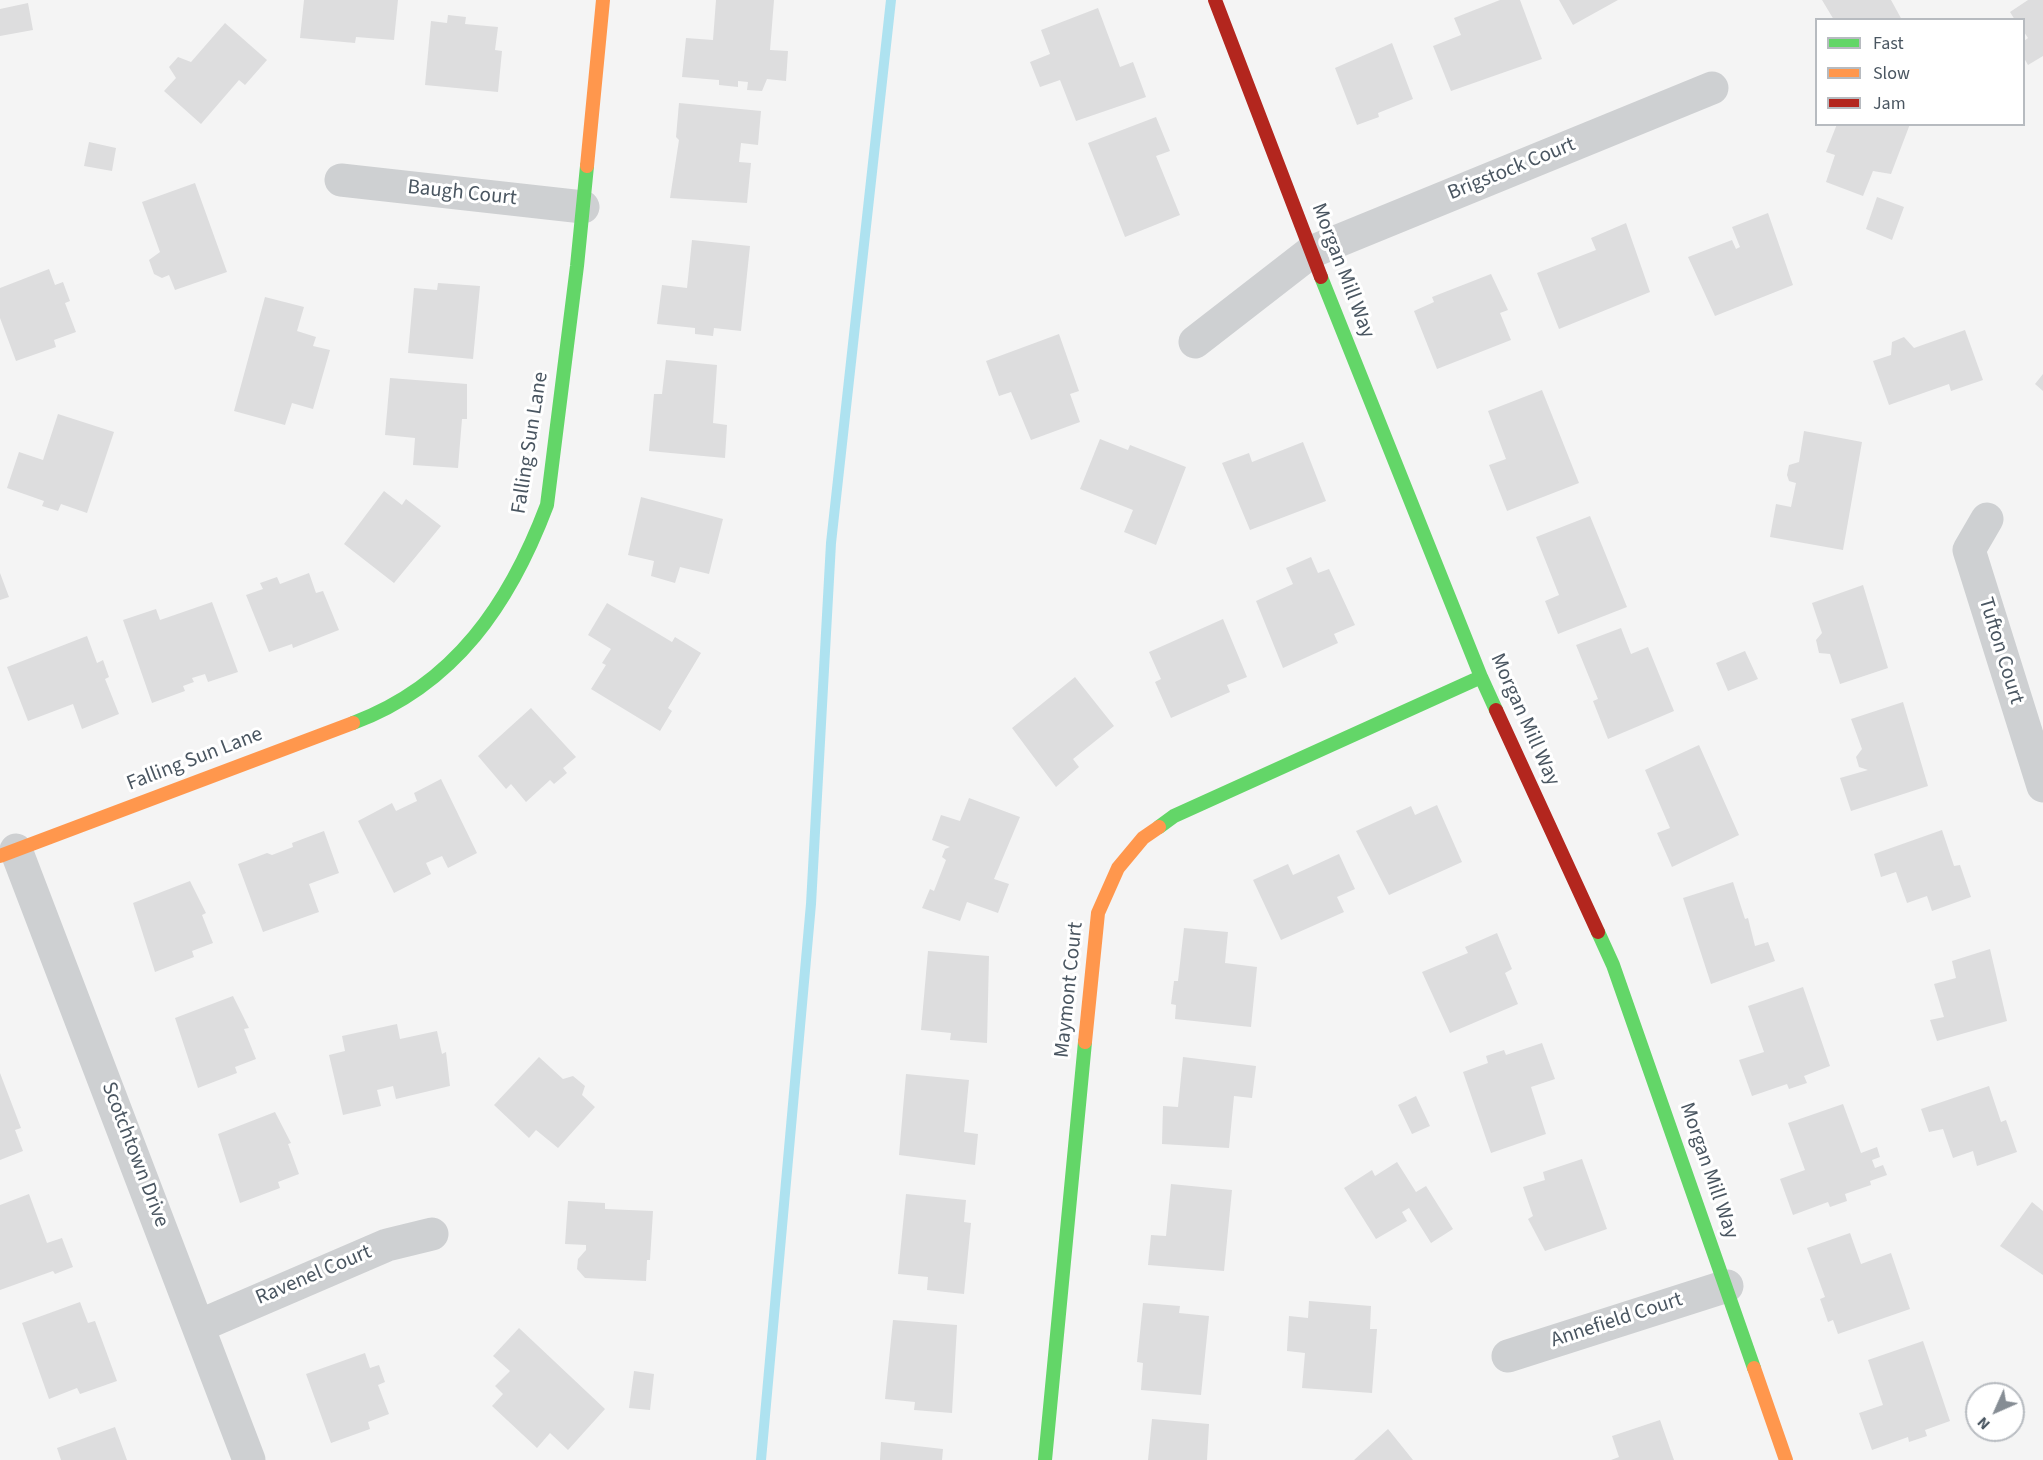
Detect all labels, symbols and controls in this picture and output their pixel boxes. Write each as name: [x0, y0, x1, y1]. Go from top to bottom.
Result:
legend: [1815, 18, 2025, 126]
text: Fast: [1873, 31, 1904, 56]
text: Slow: [1873, 61, 1910, 86]
text: Jam: [1873, 91, 1906, 116]
street label: Brigstock Court: [1445, 133, 1579, 207]
street label: Baugh Court: [406, 176, 518, 212]
street label: Morgan Mill Way: [1305, 200, 1379, 342]
street label: Falling Sun Lane: [507, 370, 555, 516]
street label: Tufton Court: [1972, 595, 2028, 707]
street label: Morgan Mill Way: [1484, 650, 1564, 790]
street label: Falling Sun Lane: [124, 723, 266, 797]
street label: Maymont Court: [1050, 921, 1090, 1059]
street label: Scotchtown Drive: [95, 1079, 173, 1231]
street label: Morgan Mill Way: [1673, 1100, 1743, 1242]
street label: Ravenel Court: [252, 1240, 376, 1312]
street label: Annefield Court: [1548, 1288, 1686, 1354]
north arrow: [1965, 1382, 2025, 1442]
text: N: [1972, 1412, 1995, 1435]

